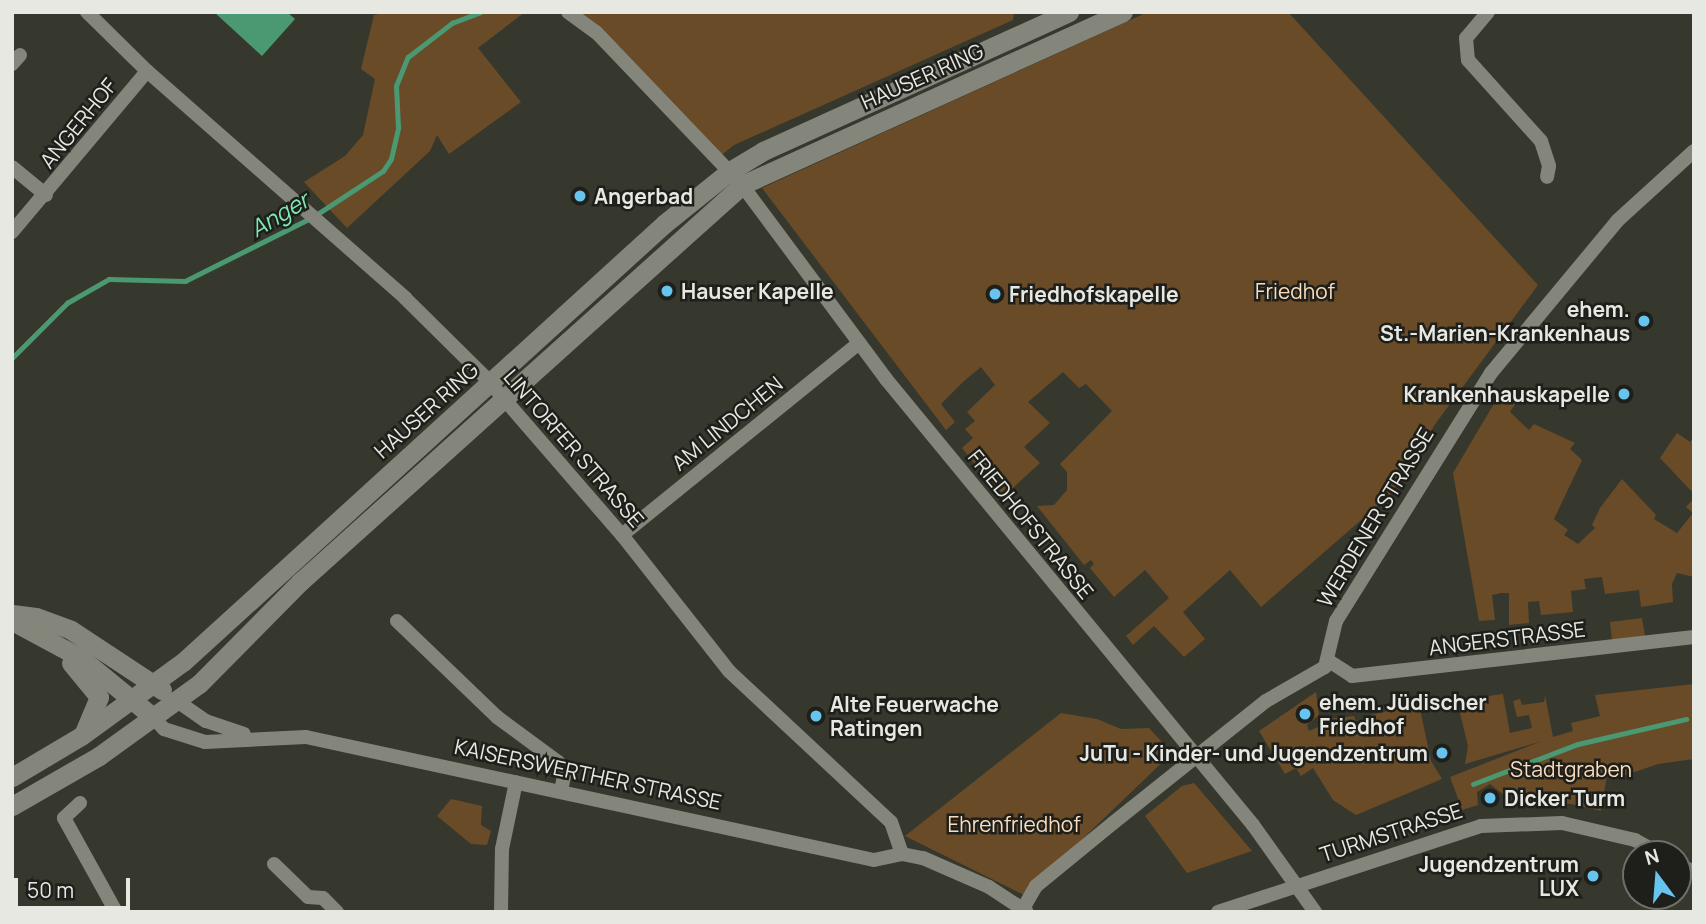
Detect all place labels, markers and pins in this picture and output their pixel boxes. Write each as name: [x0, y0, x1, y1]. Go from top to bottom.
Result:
place label: Angerbad: [594, 183, 693, 209]
marker: Angerbad: [572, 188, 588, 204]
place label: Hauser Kapelle: [681, 278, 834, 304]
place label: Friedhofskapelle: [1009, 281, 1179, 307]
marker: Hauser Kapelle: [659, 283, 675, 299]
marker: Friedhofskapelle: [987, 286, 1003, 302]
place label: ehem. St.-Marien-Krankenhaus: [1380, 296, 1630, 346]
marker: ehem. St.-Marien-Krankenhaus: [1636, 313, 1652, 329]
place label: Krankenhauskapelle: [1403, 381, 1610, 407]
marker: Krankenhauskapelle: [1616, 386, 1632, 402]
place label: ehem. Jüdischer Friedhof: [1319, 689, 1487, 739]
place label: Alte Feuerwache Ratingen: [830, 691, 999, 741]
marker: ehem. Jüdischer Friedhof: [1297, 706, 1313, 722]
marker: Alte Feuerwache Ratingen: [808, 708, 824, 724]
place label: JuTu - Kinder- und Jugendzentrum: [1079, 740, 1428, 766]
marker: JuTu - Kinder- und Jugendzentrum: [1434, 745, 1450, 761]
place label: Dicker Turm: [1504, 785, 1625, 811]
marker: Dicker Turm: [1482, 790, 1498, 806]
place label: Jugendzentrum LUX: [1419, 851, 1579, 901]
marker: Jugendzentrum LUX: [1585, 868, 1601, 884]

